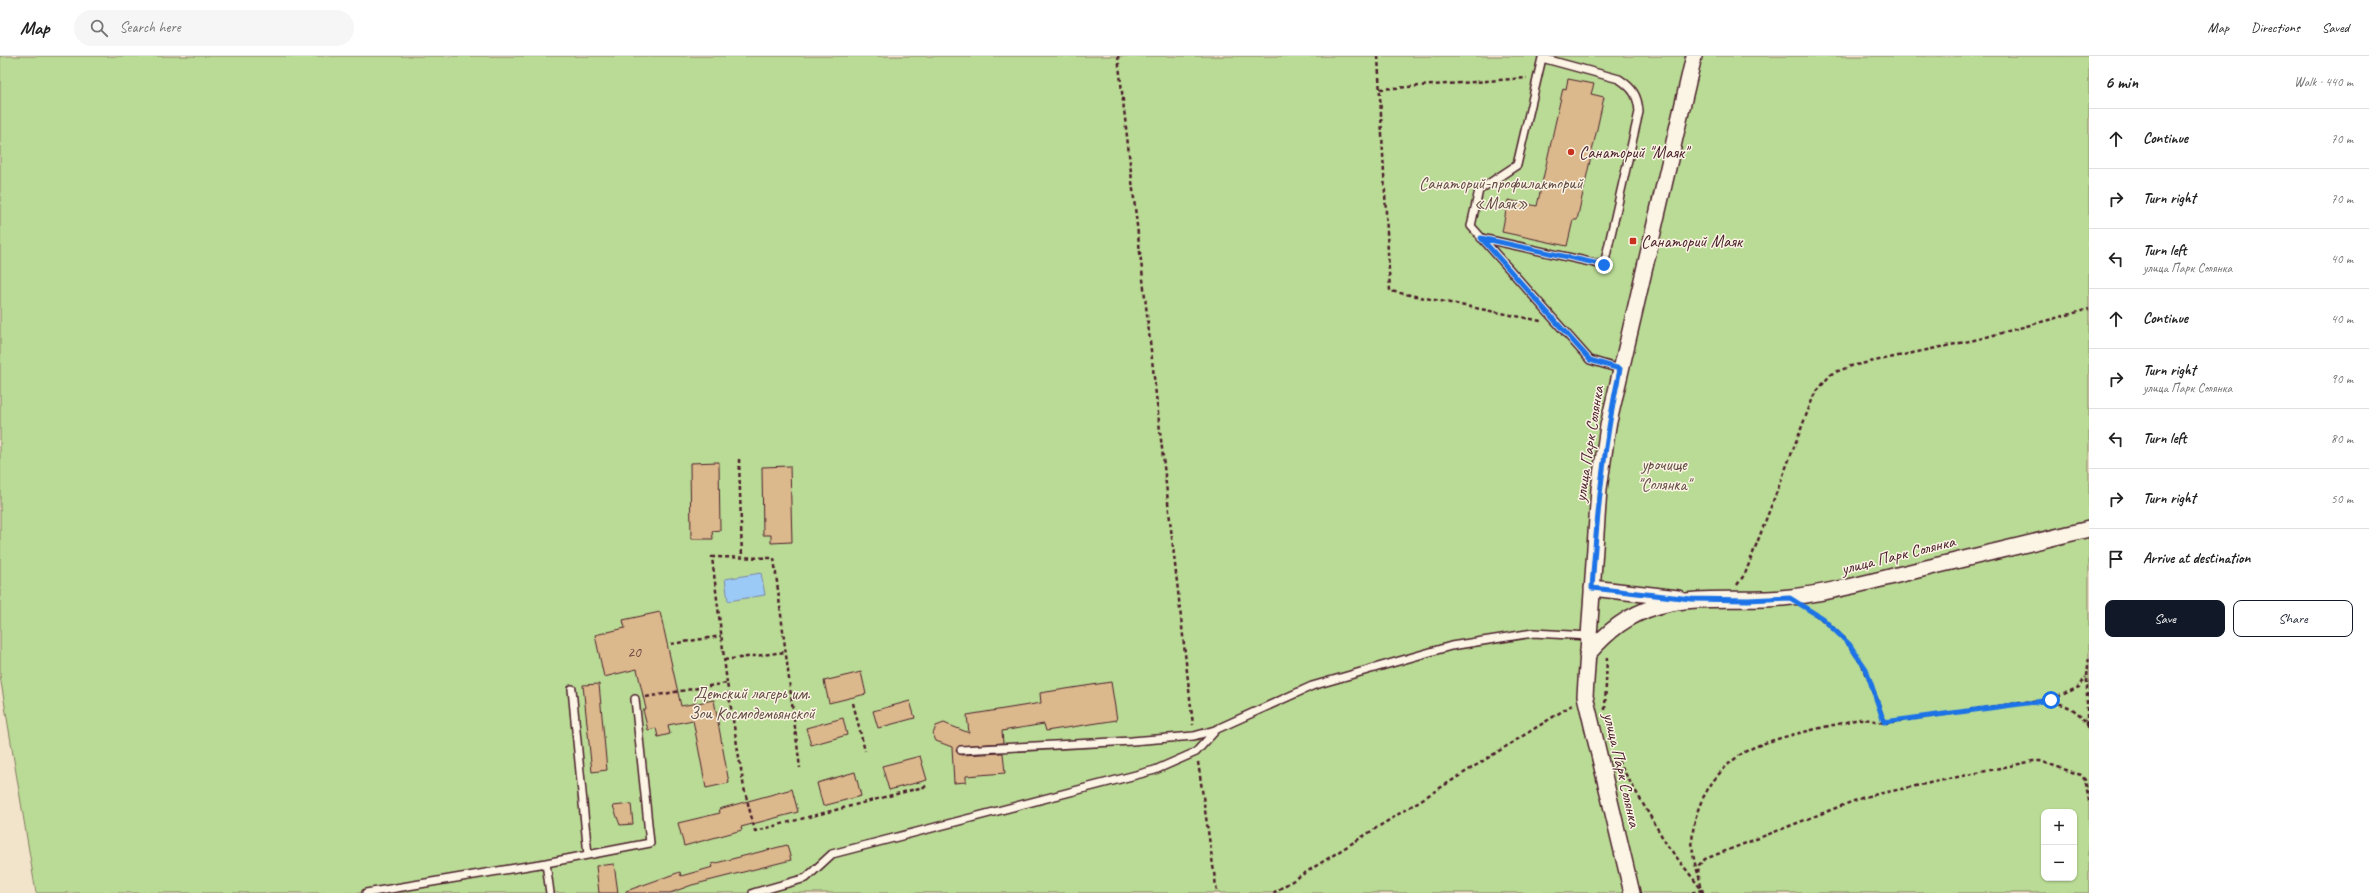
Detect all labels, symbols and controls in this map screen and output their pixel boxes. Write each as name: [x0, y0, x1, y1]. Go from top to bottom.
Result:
search box: [74, 10, 354, 46]
text: Map: [20, 16, 50, 40]
icon: search: [88, 17, 110, 39]
text: Search here: [120, 18, 181, 37]
text: Map: [2208, 19, 2229, 36]
text: Directions: [2251, 19, 2300, 36]
text: Saved: [2322, 19, 2349, 36]
text: 6 min: [2105, 72, 2138, 93]
text: Walk · 440 m: [2294, 74, 2353, 90]
icon: ahead: [2105, 128, 2127, 150]
text: Continue: [2143, 129, 2188, 148]
text: 70 m: [2331, 131, 2353, 147]
place label: Санаторий "Маяк": [1579, 142, 1692, 163]
marker: Санаторий "Маяк": [1566, 147, 1576, 157]
park label: Санаторий-профилакторий «Маяк»: [1419, 173, 1584, 214]
icon: right: [2105, 188, 2127, 210]
text: Turn right: [2143, 189, 2196, 208]
text: 70 m: [2331, 191, 2353, 207]
place label: Санаторий Маяк: [1641, 231, 1744, 252]
marker: Санаторий Маяк: [1628, 236, 1638, 246]
text: Turn left: [2143, 241, 2186, 260]
icon: left: [2105, 248, 2127, 270]
text: 40 m: [2331, 251, 2353, 267]
route end: [1595, 256, 1613, 274]
text: улица Парк Солянка: [2143, 260, 2232, 276]
icon: ahead: [2105, 308, 2127, 330]
text: Continue: [2143, 309, 2188, 328]
text: 40 m: [2331, 311, 2353, 327]
text: Turn right: [2143, 361, 2196, 380]
icon: right: [2105, 368, 2127, 390]
text: 90 m: [2331, 371, 2353, 387]
text: улица Парк Солянка: [2143, 380, 2232, 396]
street label: улица Парк Солянка: [1569, 383, 1609, 504]
icon: left: [2105, 428, 2127, 450]
text: Turn left: [2143, 429, 2186, 448]
text: 80 m: [2331, 431, 2353, 447]
park label: урочище "Солянка": [1638, 454, 1694, 495]
icon: right: [2105, 488, 2127, 510]
text: Turn right: [2143, 489, 2196, 508]
text: 50 m: [2331, 491, 2353, 507]
street label: улица Парк Солянка: [1838, 530, 1959, 580]
icon: arrive: [2105, 548, 2127, 570]
text: Arrive at destination: [2143, 549, 2250, 568]
button: Save: [2105, 600, 2225, 637]
button: Share: [2233, 600, 2353, 637]
house number: 20: [627, 643, 642, 662]
park label: Детский лагерь им. Зои Космодемьянской: [689, 683, 816, 724]
route start: [2042, 691, 2060, 709]
street label: улица Парк Солянка: [1598, 710, 1646, 831]
map controls: [2041, 809, 2077, 881]
button: +: [2041, 809, 2077, 845]
button: −: [2041, 845, 2077, 881]

